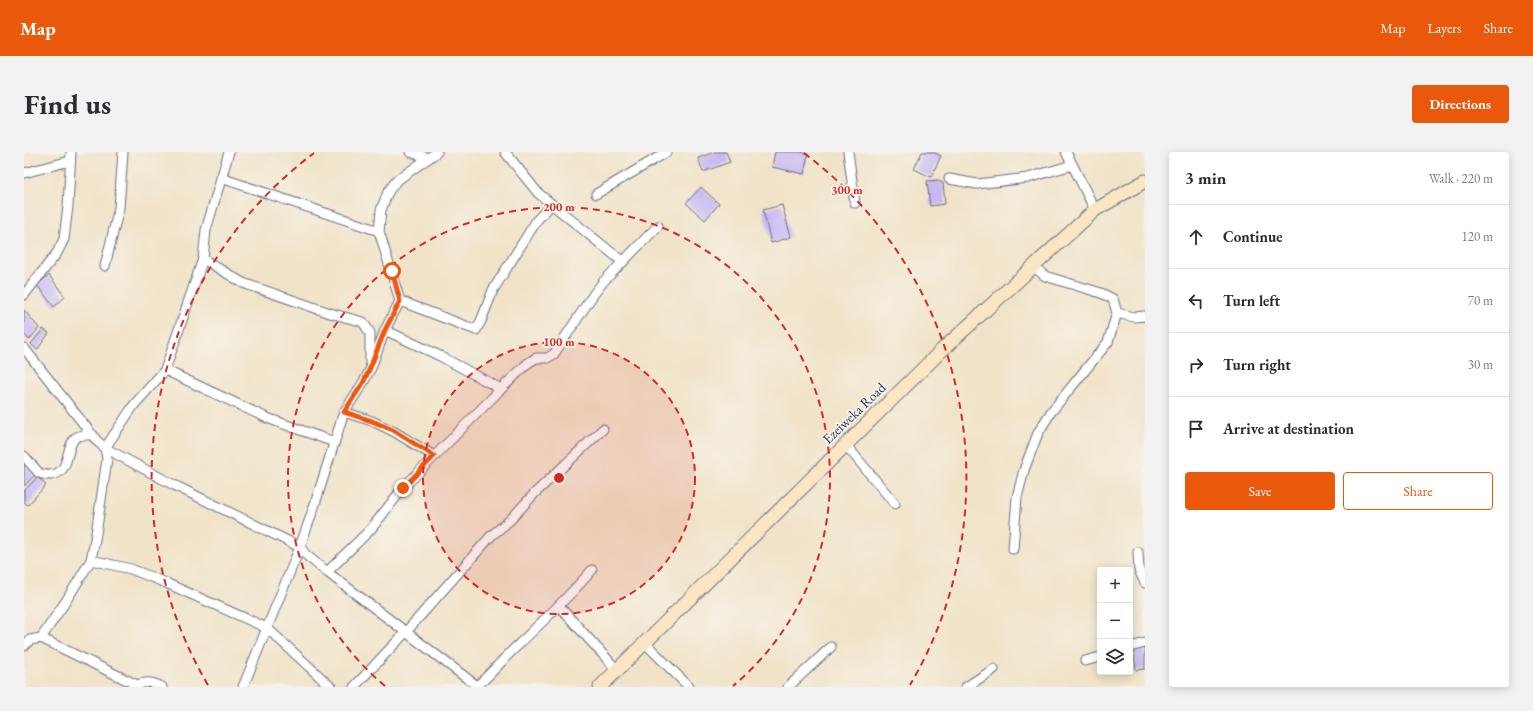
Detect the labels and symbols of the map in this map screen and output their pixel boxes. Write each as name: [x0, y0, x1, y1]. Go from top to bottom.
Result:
text: 300 m: [831, 182, 863, 198]
text: 200 m: [543, 199, 575, 215]
route start: [383, 262, 401, 280]
text: 100 m: [543, 334, 575, 350]
street label: Ezeiweka Road: [819, 378, 890, 448]
centre of rings: [552, 471, 566, 485]
route end: [394, 479, 412, 497]

